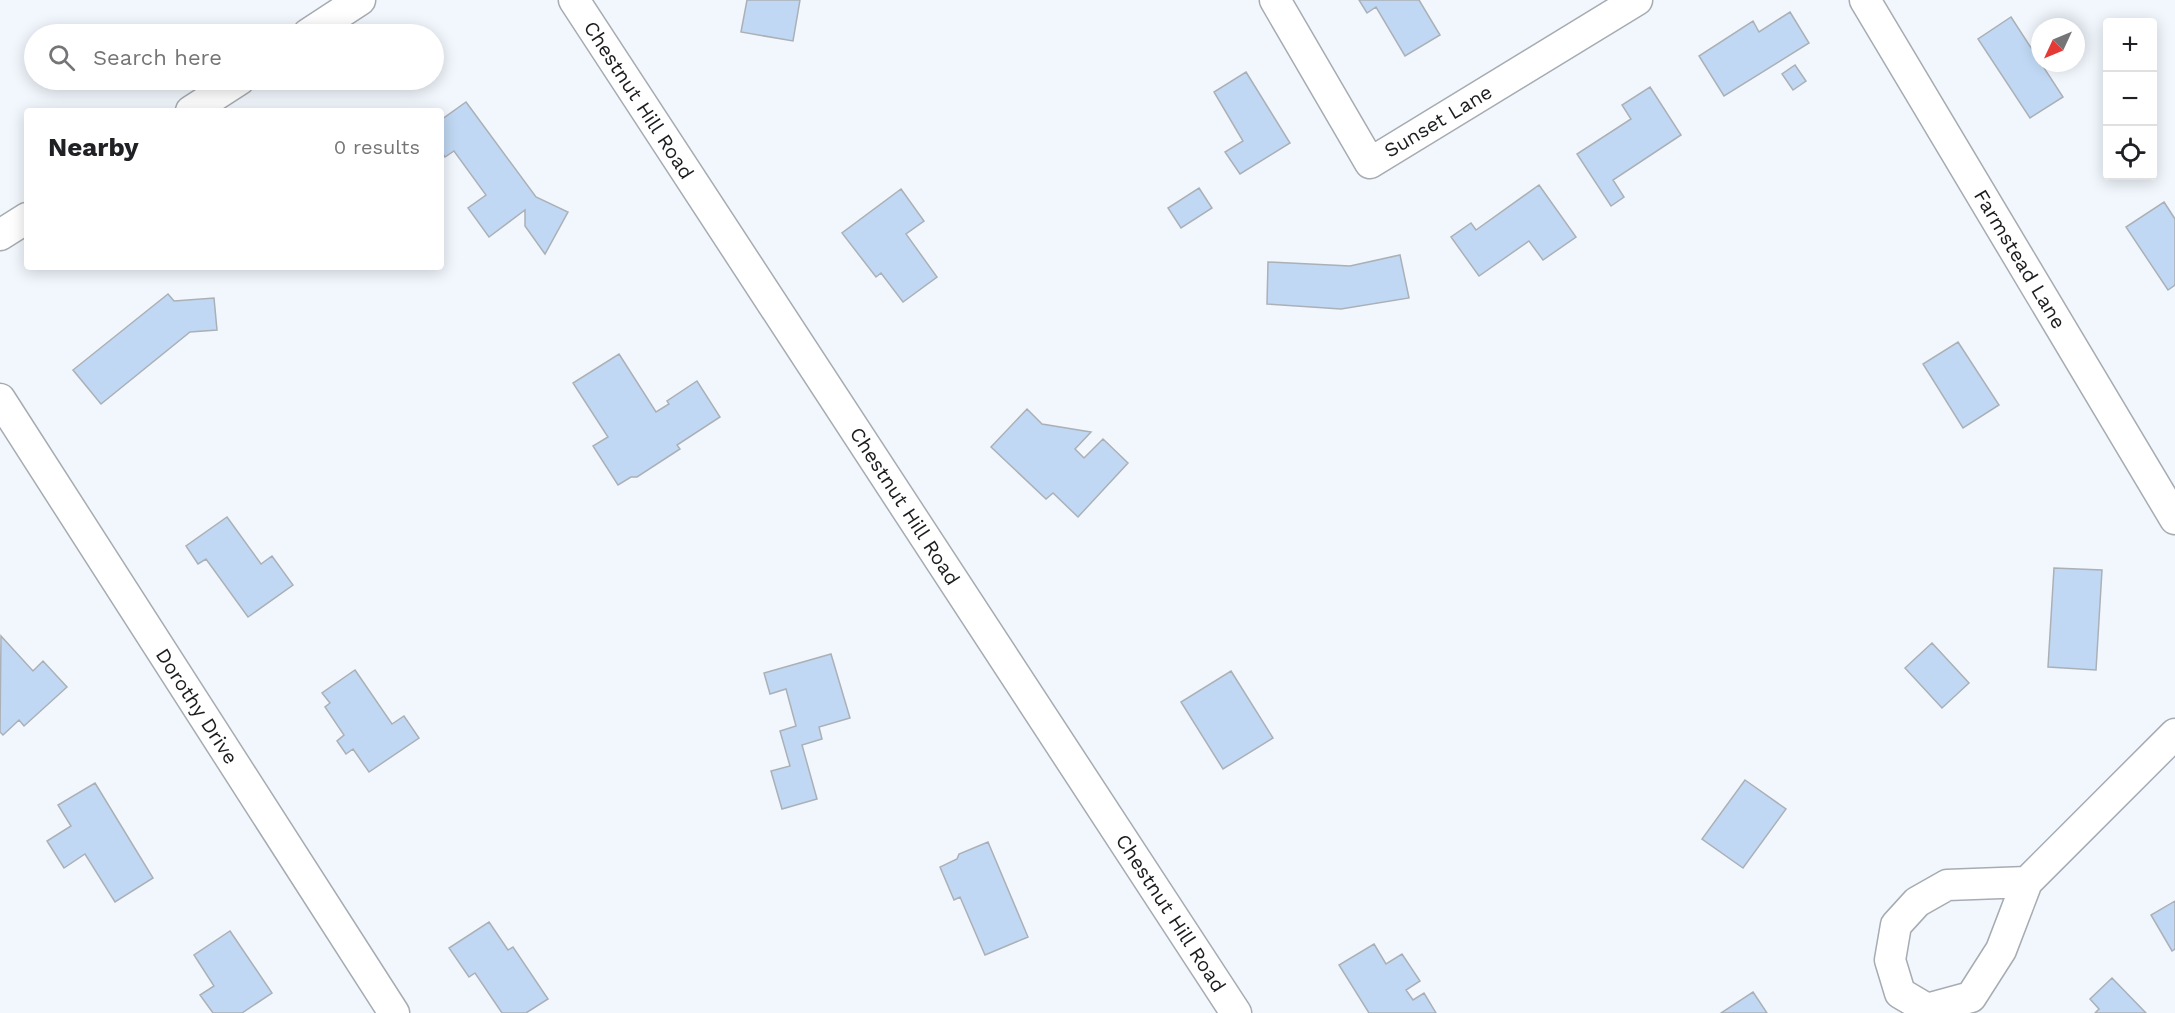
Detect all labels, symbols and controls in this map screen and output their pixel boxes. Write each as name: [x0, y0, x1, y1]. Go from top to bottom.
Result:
street label: Chestnut Hill Road: [579, 16, 699, 184]
north arrow: [2031, 18, 2085, 72]
map controls: [2103, 18, 2157, 180]
button: +: [2103, 18, 2157, 72]
search box: [24, 24, 444, 90]
icon: search: [45, 41, 78, 74]
text: Search here: [93, 45, 222, 70]
button: −: [2103, 72, 2157, 126]
street label: Sunset Lane: [1380, 79, 1496, 163]
button: locate: [2103, 126, 2157, 180]
text: Nearby: [48, 132, 139, 162]
text: 0 results: [334, 135, 420, 159]
street label: Farmstead Lane: [1969, 185, 2071, 333]
street label: Chestnut Hill Road: [845, 422, 965, 590]
street label: Dorothy Drive: [151, 644, 243, 768]
street label: Chestnut Hill Road: [1111, 829, 1231, 997]

